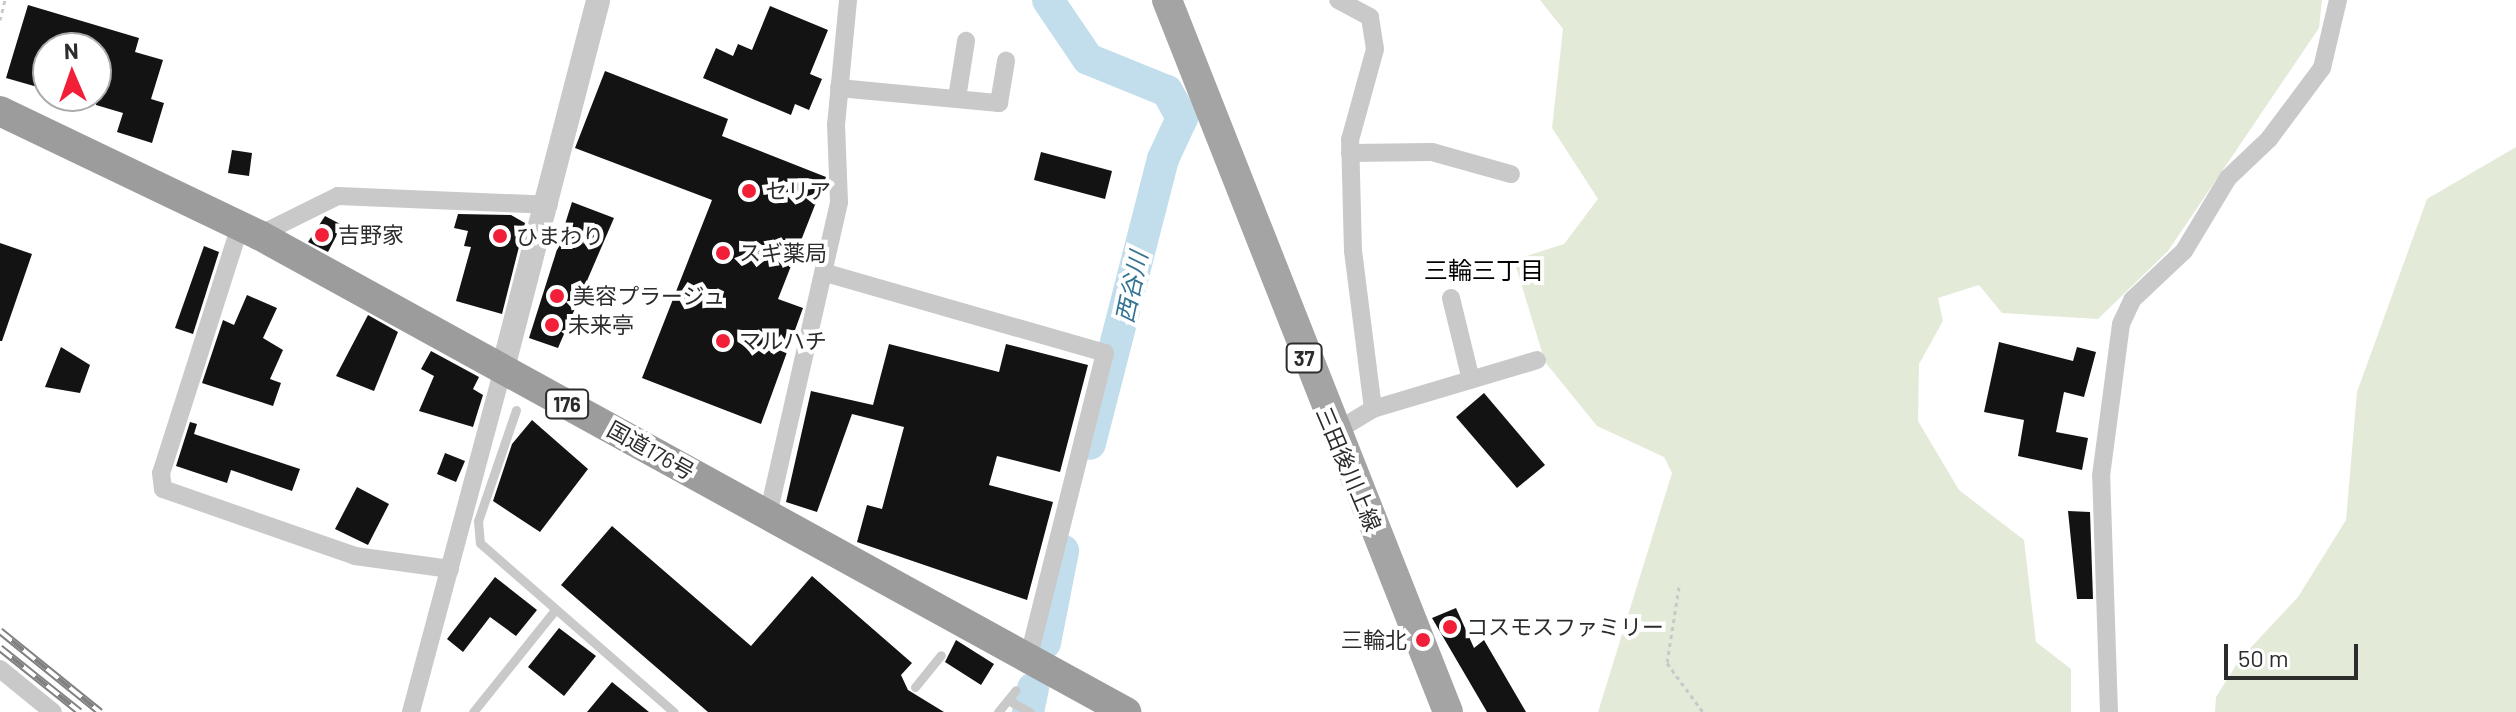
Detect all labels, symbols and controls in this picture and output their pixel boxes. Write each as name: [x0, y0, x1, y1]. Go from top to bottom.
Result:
north arrow: [32, 32, 112, 112]
text: N: [63, 37, 79, 63]
place label: セリア: [765, 178, 831, 204]
marker: セリア: [740, 182, 758, 200]
place label: 吉野家: [338, 222, 404, 248]
place label: ひまわり: [516, 223, 604, 249]
marker: 吉野家: [313, 226, 331, 244]
marker: ひまわり: [491, 227, 509, 245]
place label: スギ薬局: [739, 240, 827, 266]
marker: スギ薬局: [714, 244, 732, 262]
water label: 西谷川: [1109, 249, 1153, 325]
district label: 三輪三丁目: [1424, 256, 1544, 284]
place label: 美容プラージュ: [573, 283, 727, 309]
marker: 美容プラージュ: [548, 287, 566, 305]
place label: 未来亭: [568, 312, 634, 338]
marker: 未来亭: [543, 316, 561, 334]
place label: マルハチ: [739, 328, 827, 354]
marker: マルハチ: [714, 332, 732, 350]
road number: 37: [1284, 342, 1324, 374]
road number: 176: [545, 388, 589, 420]
street label: 三田後川上線: [1311, 403, 1387, 535]
street label: 国道176号: [603, 415, 699, 485]
place label: コスモスファミリー: [1466, 614, 1664, 640]
marker: コスモスファミリー: [1441, 618, 1459, 636]
place label: 三輪北: [1341, 627, 1407, 653]
scale bar: [2228, 628, 2362, 678]
marker: 三輪北: [1414, 631, 1432, 649]
text: 50 m: [2238, 643, 2289, 672]

